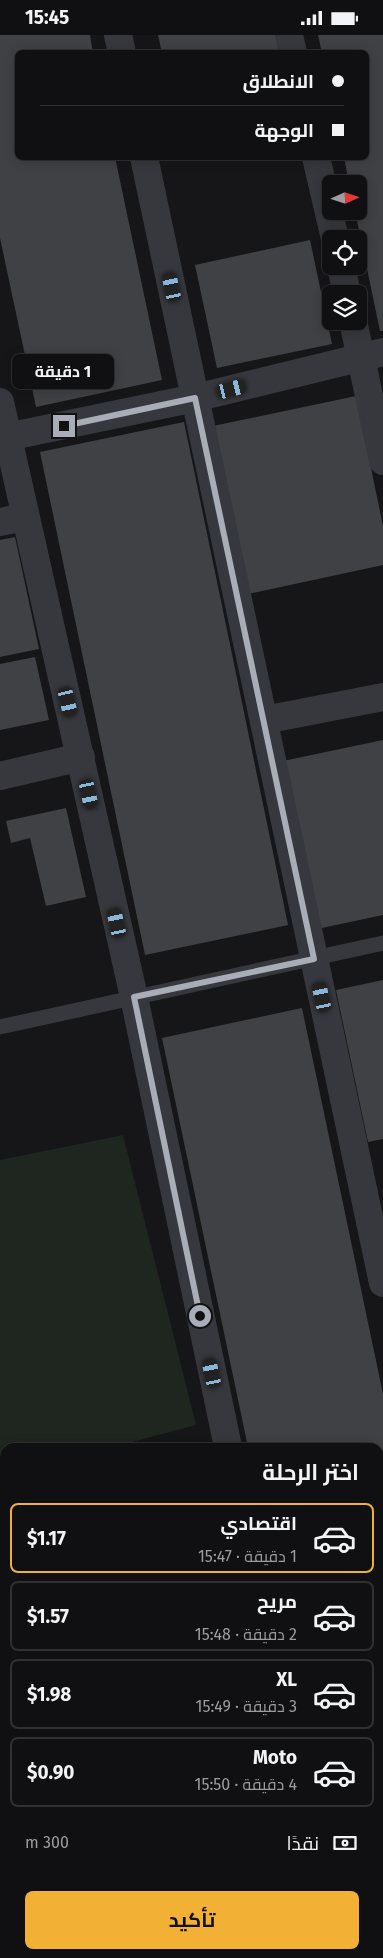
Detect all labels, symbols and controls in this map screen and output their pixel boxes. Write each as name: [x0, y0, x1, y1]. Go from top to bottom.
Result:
text: 15:45: [25, 6, 69, 29]
text: الانطلاق: [243, 70, 314, 93]
text: الوجهة: [254, 119, 314, 142]
north arrow: [322, 175, 368, 220]
map controls: [322, 175, 367, 330]
button: locate: [322, 230, 367, 275]
car: [161, 271, 182, 303]
button: layers: [322, 285, 367, 330]
callout: 1 دقيقة: [13, 353, 115, 389]
text: 1 دقيقة: [35, 362, 91, 381]
car: [215, 378, 248, 400]
route end: [53, 415, 75, 437]
car: [57, 686, 78, 718]
car: [78, 778, 99, 810]
car: [106, 907, 127, 939]
car: [311, 981, 332, 1013]
route start: [189, 1305, 211, 1327]
car: [201, 1357, 222, 1389]
text: اختر الرحلة: [262, 1459, 359, 1486]
text: اقتصادي: [221, 1512, 297, 1535]
icon: car: [312, 1516, 357, 1561]
text: $1.17: [27, 1527, 66, 1550]
text: 1 دقيقة · 15:47: [198, 1547, 297, 1566]
text: مريح: [257, 1590, 297, 1613]
icon: car: [312, 1594, 357, 1639]
text: $1.57: [27, 1605, 69, 1628]
text: 2 دقيقة · 15:48: [195, 1625, 297, 1644]
text: XL: [276, 1668, 297, 1691]
icon: car: [312, 1672, 357, 1717]
text: $1.98: [27, 1683, 71, 1706]
text: 3 دقيقة · 15:49: [196, 1697, 297, 1716]
text: Moto: [253, 1746, 297, 1769]
icon: car: [312, 1750, 357, 1795]
text: $0.90: [27, 1761, 74, 1784]
text: 4 دقيقة · 15:50: [195, 1775, 297, 1794]
icon: cash: [331, 1829, 359, 1857]
text: نقدًا: [287, 1832, 319, 1855]
text: 300 m: [25, 1833, 69, 1852]
button: تأكيد: [25, 1891, 359, 1949]

